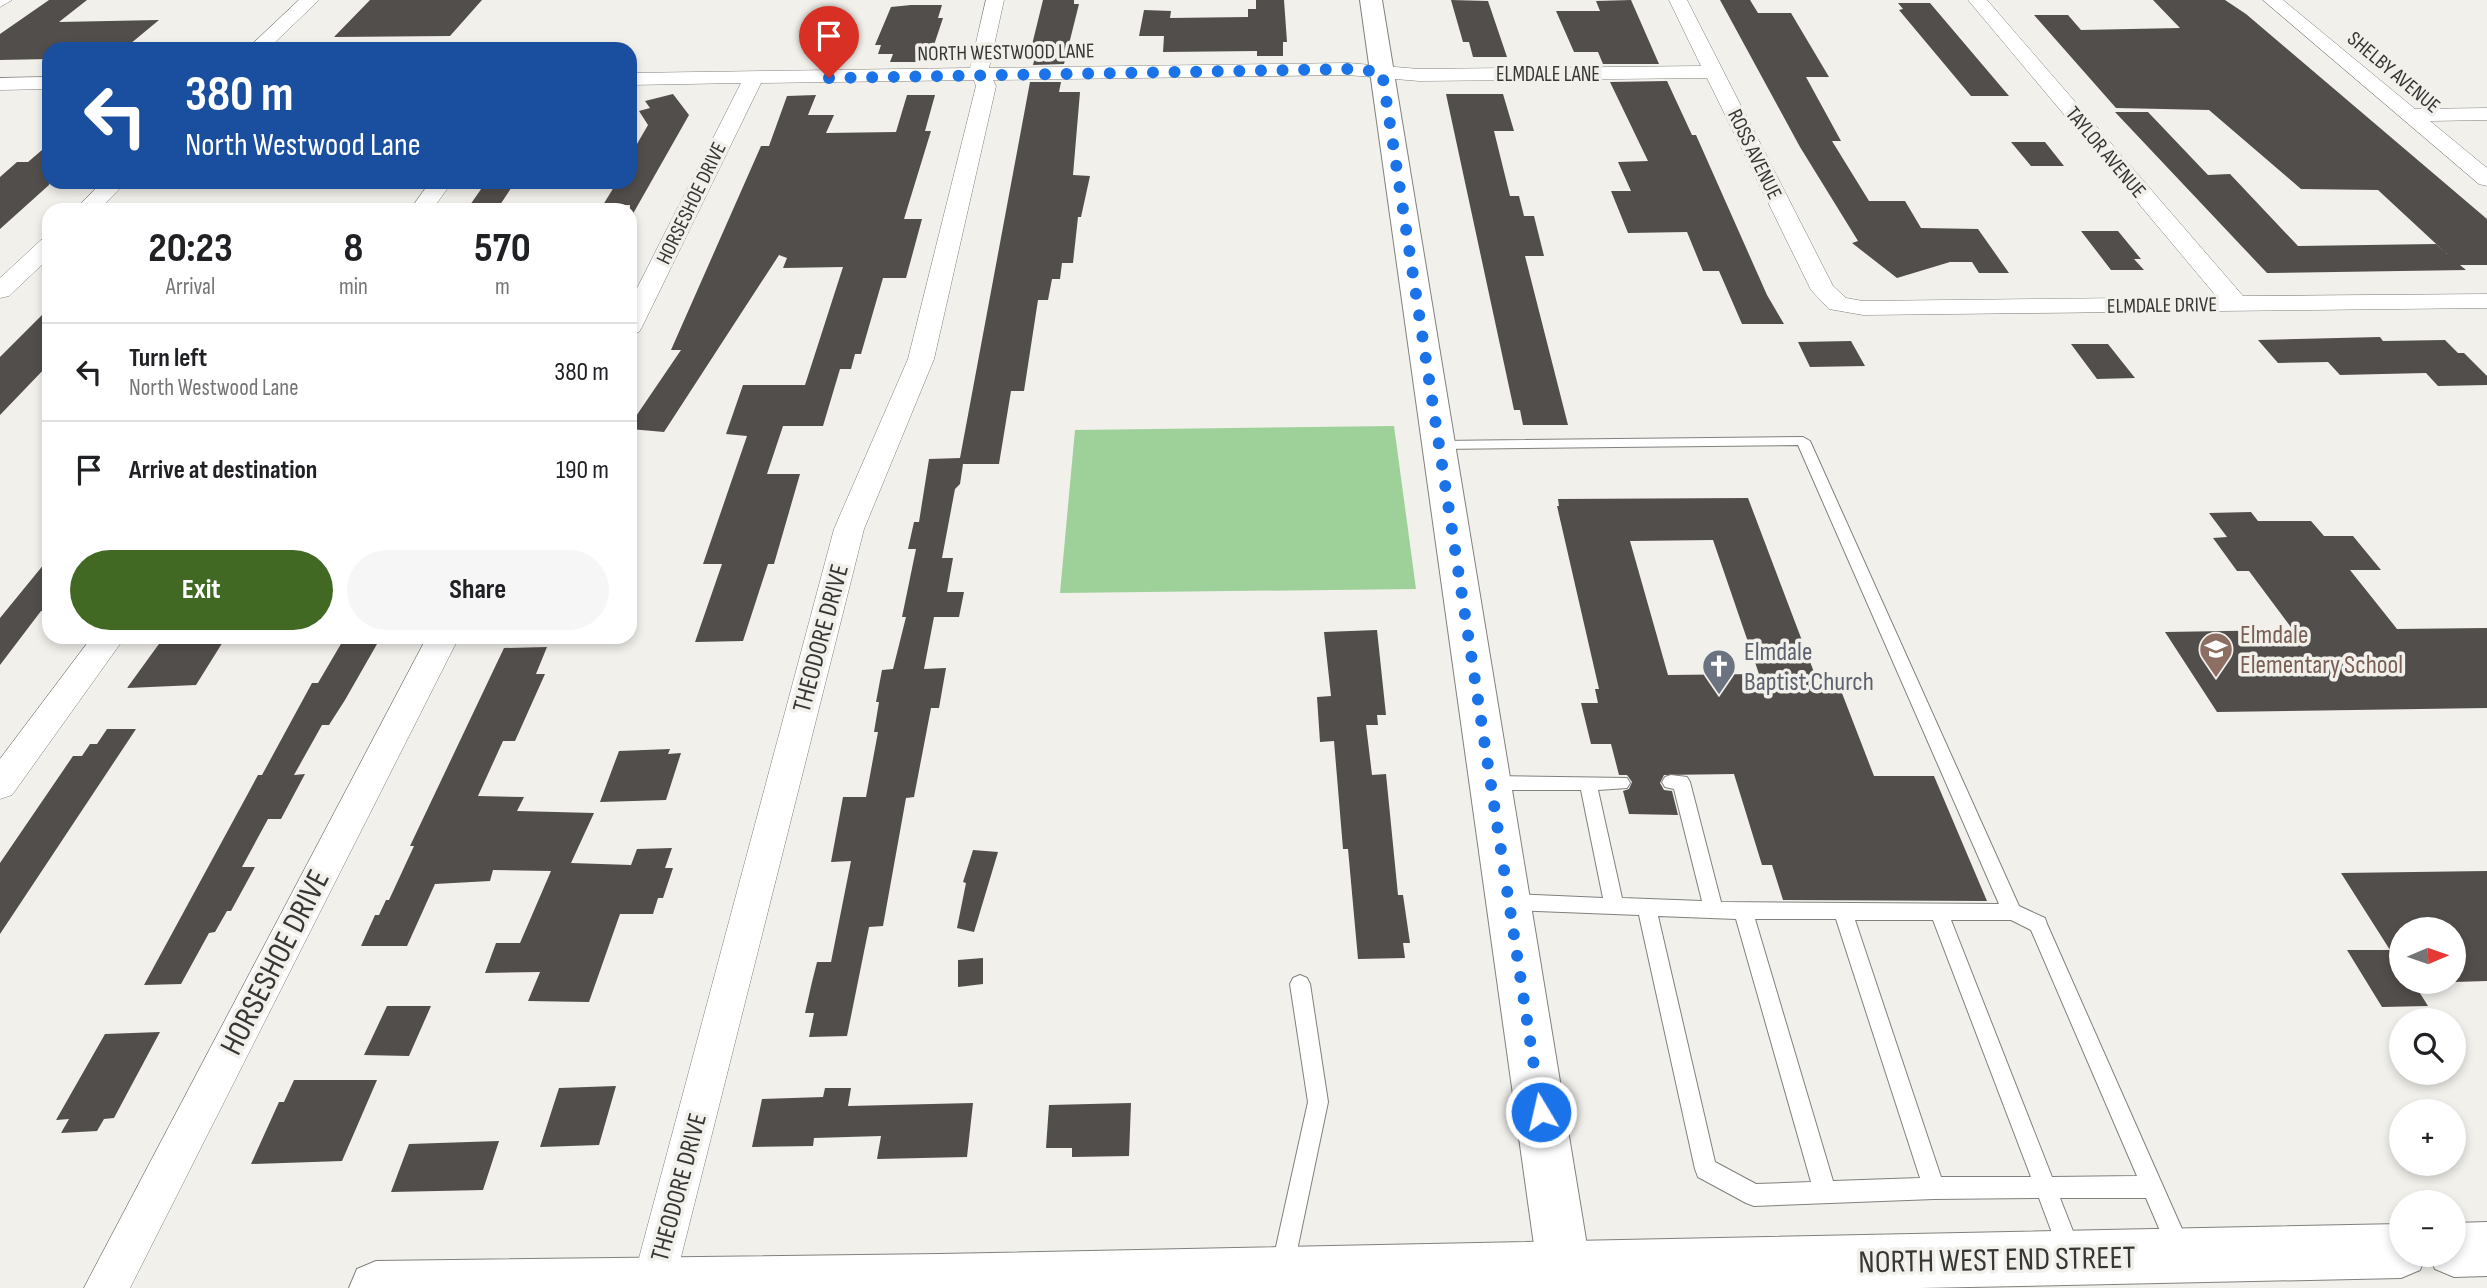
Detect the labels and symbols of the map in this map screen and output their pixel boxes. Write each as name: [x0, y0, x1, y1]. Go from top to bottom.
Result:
pin: [799, 6, 859, 78]
street label: SHELBY AVENUE: [2342, 26, 2445, 118]
street label: NORTH WESTWOOD LANE: [917, 38, 1095, 67]
street label: ELMDALE LANE: [1496, 62, 1600, 87]
street label: TAYLOR AVENUE: [2060, 102, 2151, 203]
street label: ROSS AVENUE: [1722, 105, 1787, 203]
street label: HORSESHOE DRIVE: [651, 138, 732, 268]
street label: ELMDALE DRIVE: [2107, 292, 2217, 319]
street label: THEODORE DRIVE: [787, 561, 856, 716]
place label: Elmdale Elementary School: [2240, 620, 2403, 681]
school or university icon: Elmdale Elementary School: [2197, 630, 2235, 679]
place label: Elmdale Baptist Church: [1744, 637, 1874, 698]
church icon: Elmdale Baptist Church: [1700, 647, 1738, 696]
street label: HORSESHOE DRIVE: [212, 864, 339, 1062]
north arrow: [2389, 917, 2466, 994]
position arrow: [1504, 1075, 1578, 1149]
street label: THEODORE DRIVE: [645, 1110, 714, 1265]
street label: NORTH WEST END STREET: [1858, 1239, 2136, 1282]

